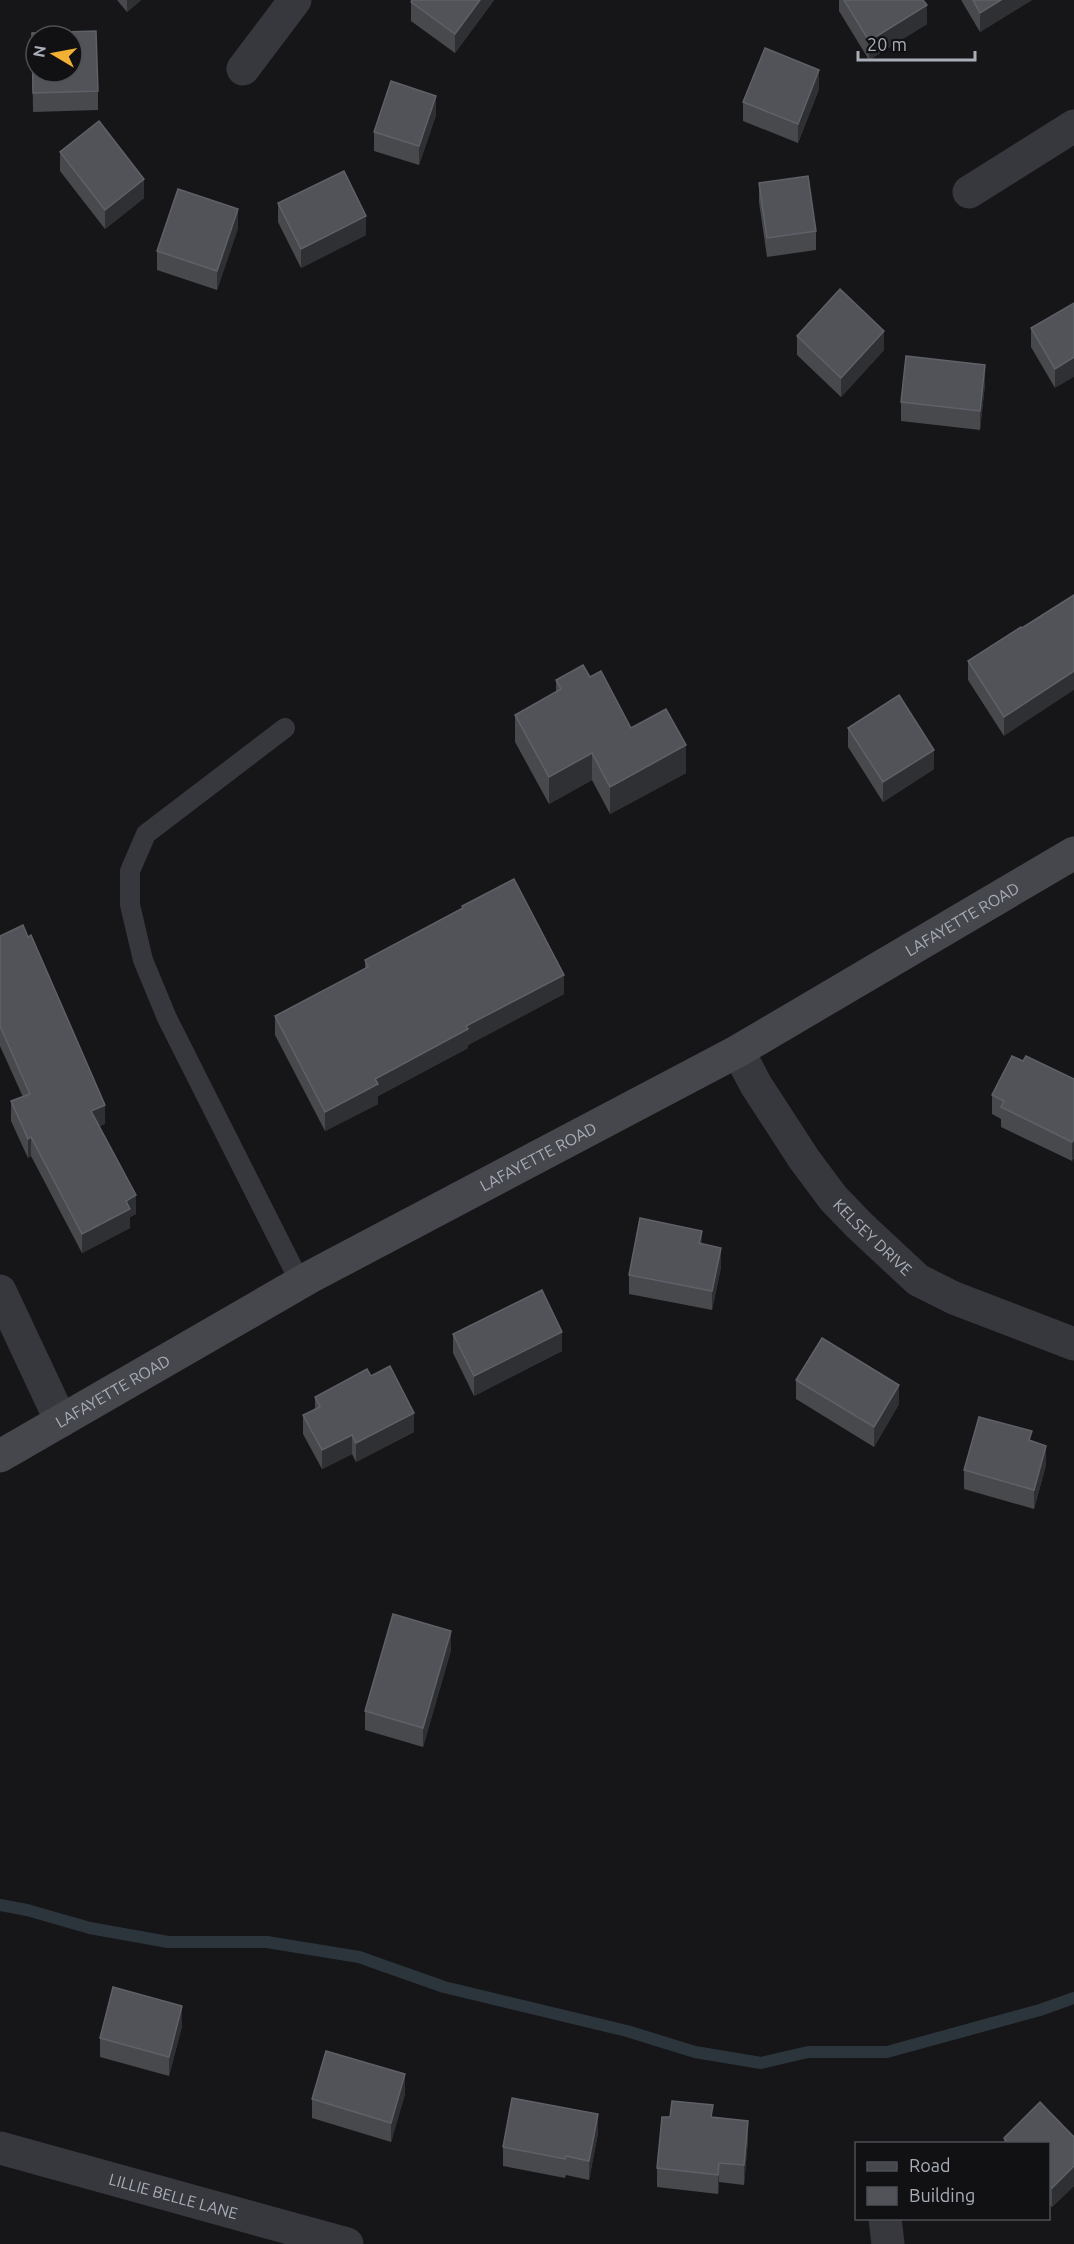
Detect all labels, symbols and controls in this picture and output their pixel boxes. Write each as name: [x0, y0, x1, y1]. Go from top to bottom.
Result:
north arrow: [24, 24, 84, 84]
scale bar: [858, 24, 975, 62]
text: 20 m: [867, 34, 907, 54]
text: N: [29, 44, 49, 59]
street label: LAFAYETTE ROAD: [902, 878, 1022, 960]
street label: LAFAYETTE ROAD: [477, 1118, 599, 1195]
street label: KELSEY DRIVE: [830, 1195, 916, 1279]
street label: LAFAYETTE ROAD: [52, 1351, 173, 1431]
legend: [855, 2142, 1050, 2220]
text: Road: [909, 2155, 951, 2175]
street label: LILLIE BELLE LANE: [107, 2170, 240, 2222]
text: Building: [909, 2185, 975, 2205]

